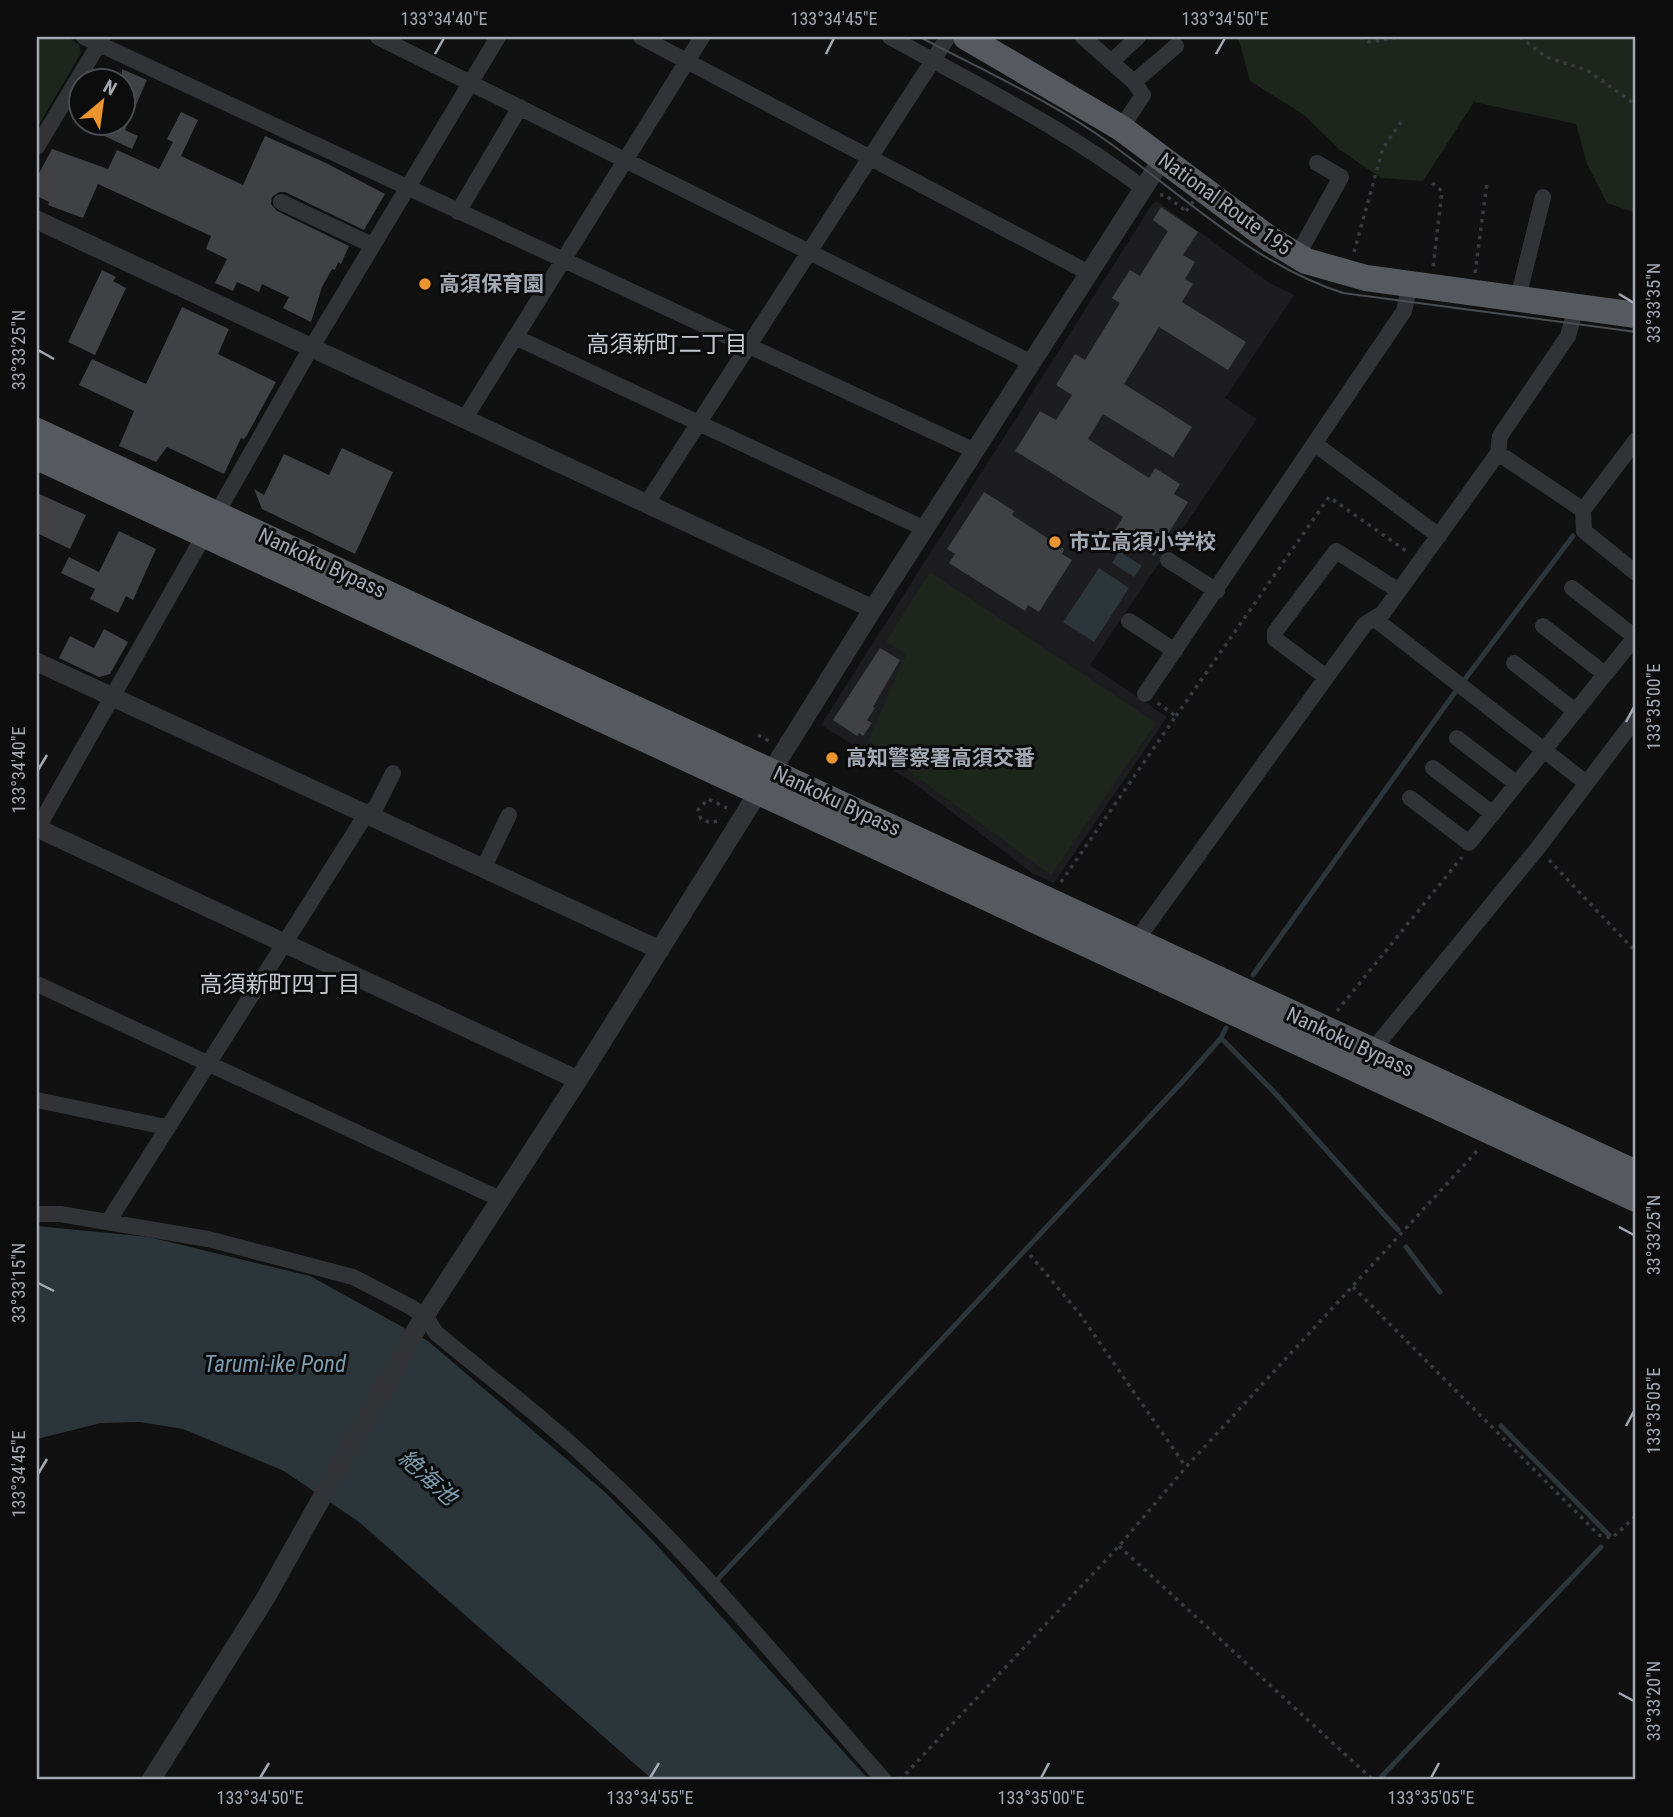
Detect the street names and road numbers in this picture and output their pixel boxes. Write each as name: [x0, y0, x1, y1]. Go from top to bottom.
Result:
street label: National Route 195: [1154, 148, 1296, 260]
street label: Nankoku Bypass: [255, 523, 389, 603]
street label: Nankoku Bypass: [770, 761, 904, 841]
street label: Nankoku Bypass: [1283, 1002, 1417, 1082]

